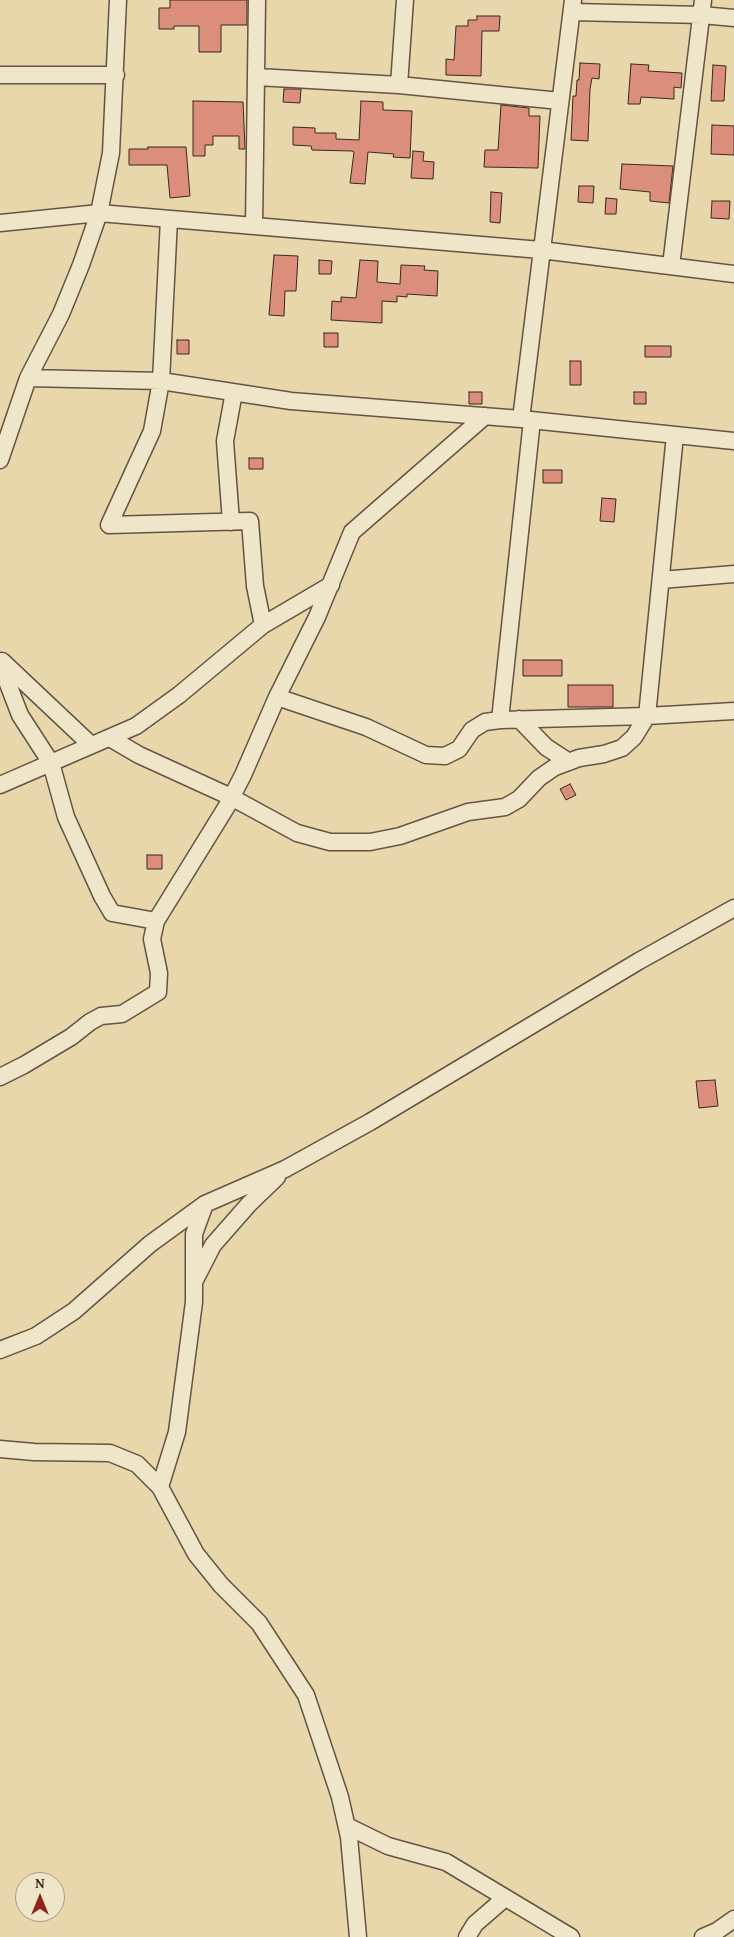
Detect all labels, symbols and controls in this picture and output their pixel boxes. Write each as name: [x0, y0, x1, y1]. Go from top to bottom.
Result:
north arrow: [15, 1872, 65, 1922]
text: N: [35, 1873, 45, 1893]

